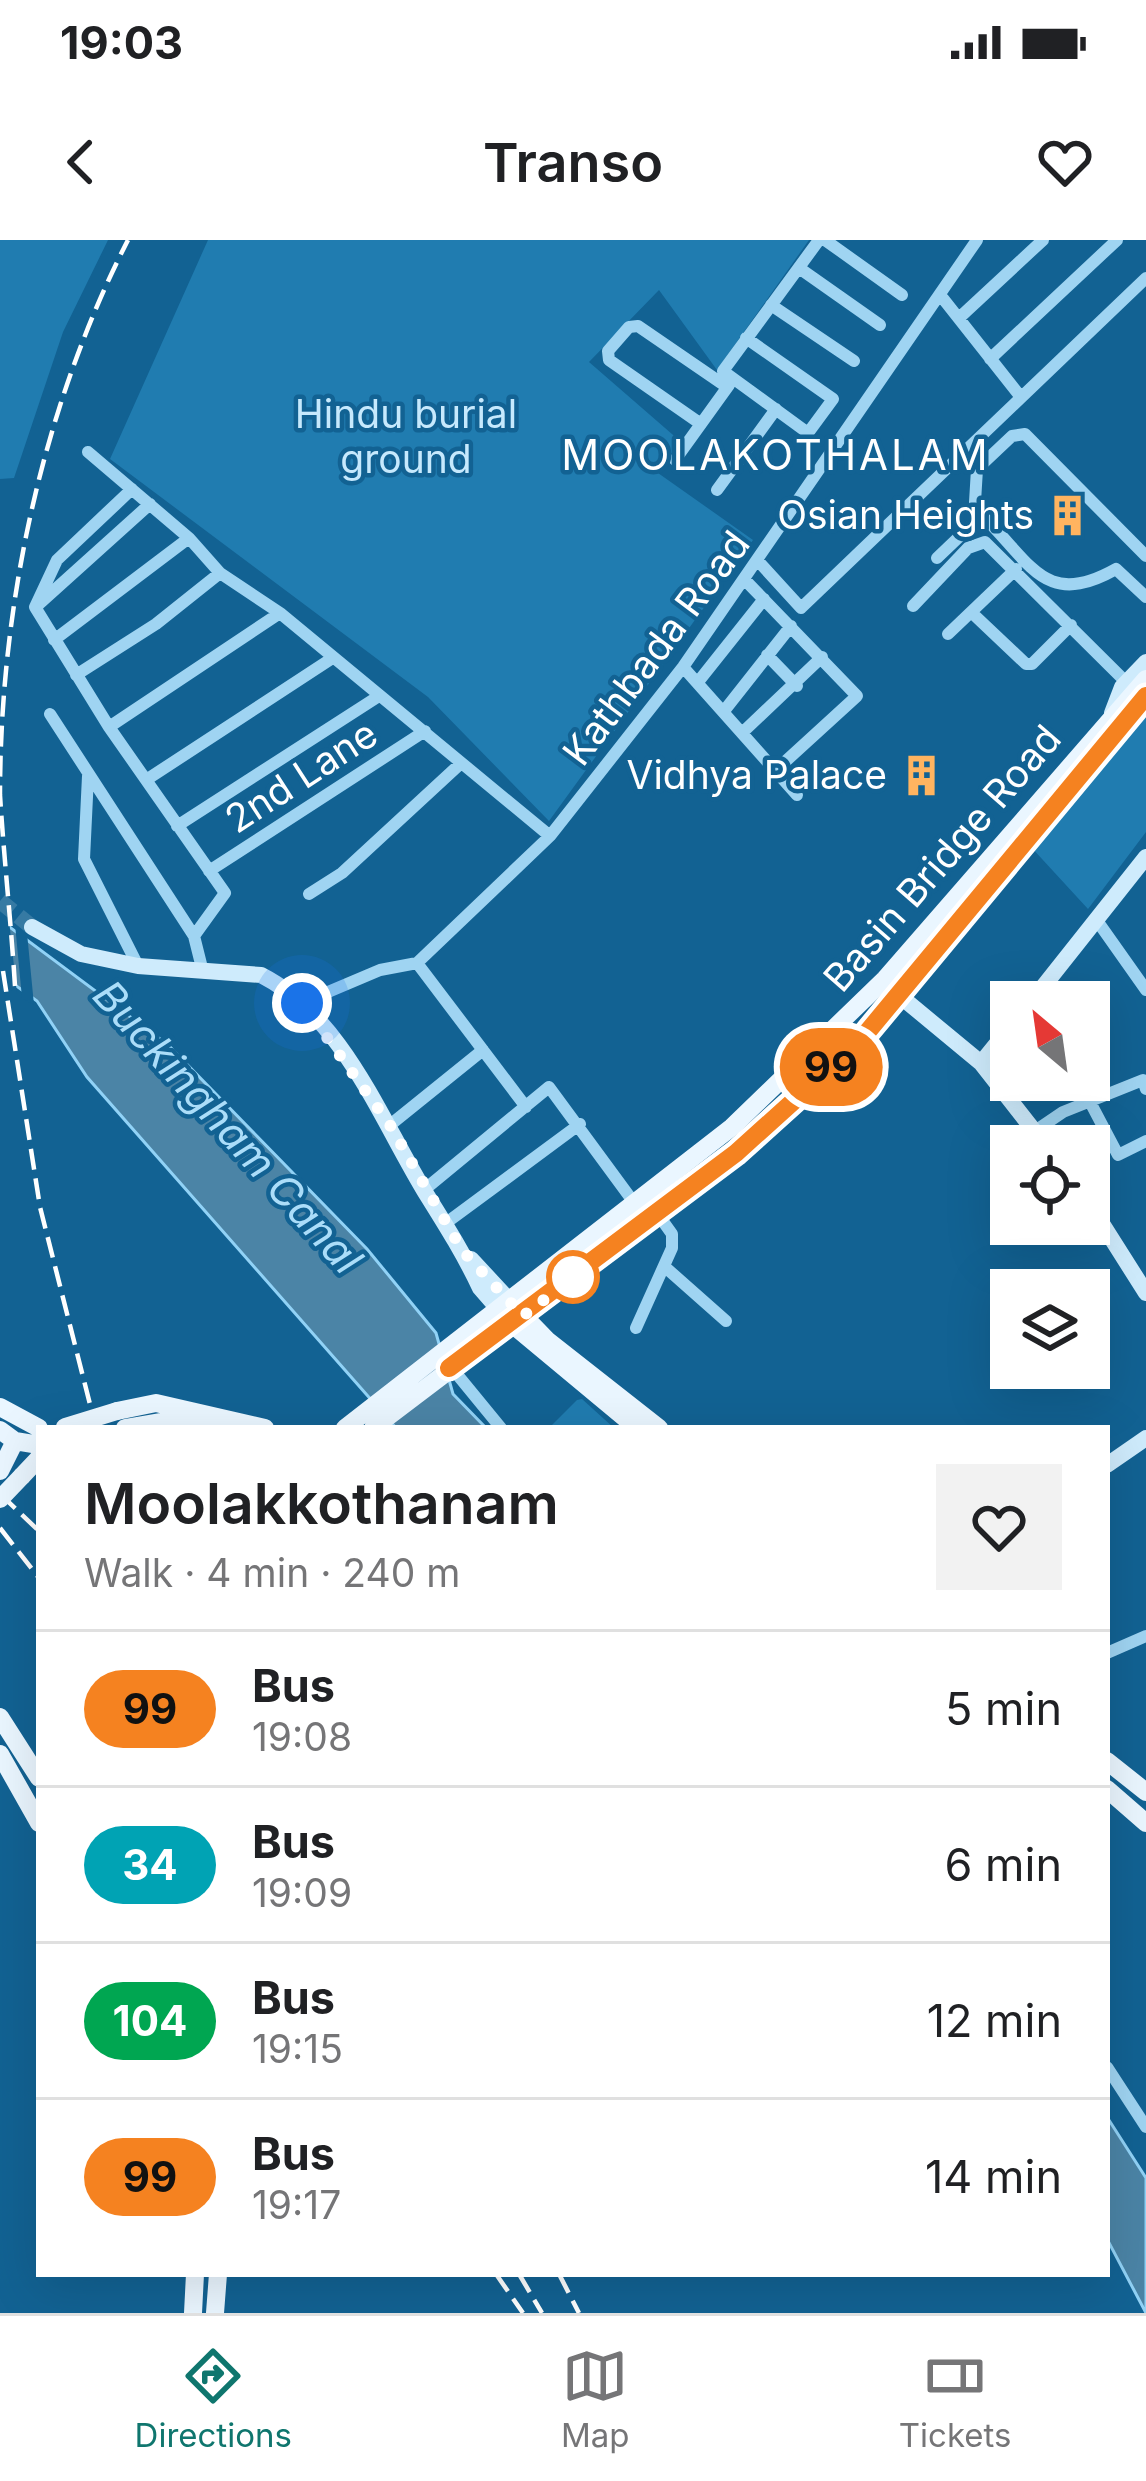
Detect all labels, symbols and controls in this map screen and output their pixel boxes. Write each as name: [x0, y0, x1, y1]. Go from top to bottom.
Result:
text: 19:03: [60, 15, 183, 70]
icon: back: [48, 129, 114, 195]
icon: heart: [1032, 129, 1098, 195]
text: Transo: [483, 130, 663, 195]
park label: Hindu burial ground: [295, 390, 517, 482]
district label: MOOLAKOTHALAM: [561, 429, 991, 480]
place label: Osian Heights: [777, 491, 1034, 538]
building icon: Osian Heights: [1045, 492, 1091, 538]
street label: Kathbada Road: [552, 521, 759, 774]
street label: 2nd Lane: [216, 709, 385, 842]
street label: Basin Bridge Road: [813, 715, 1070, 1000]
place label: Vidhya Palace: [627, 751, 887, 798]
building icon: Vidhya Palace: [898, 752, 944, 798]
water label: Buckingham Canal: [83, 970, 374, 1284]
your location: [272, 973, 332, 1033]
north arrow: [990, 981, 1110, 1101]
map controls: [990, 981, 1110, 1389]
line badge: 99: [777, 1028, 885, 1106]
text: 99: [804, 1041, 858, 1092]
button: locate: [990, 1125, 1110, 1245]
unlabelled marker: [548, 1252, 598, 1302]
button: layers: [990, 1269, 1110, 1389]
button: heart: [936, 1464, 1062, 1590]
text: Moolakkothanam: [84, 1469, 559, 1538]
text: Walk · 4 min · 240 m: [84, 1549, 460, 1596]
text: Bus: [252, 1658, 335, 1713]
text: 5 min: [945, 1681, 1062, 1736]
text: 99: [123, 1683, 177, 1734]
text: 19:08: [252, 1713, 352, 1760]
text: Bus: [252, 1814, 335, 1869]
text: 6 min: [945, 1837, 1062, 1892]
text: 34: [122, 1839, 178, 1890]
text: 19:09: [252, 1869, 352, 1916]
text: Bus: [252, 1970, 335, 2025]
text: 12 min: [927, 1993, 1062, 2048]
text: 104: [113, 1995, 187, 2046]
text: 19:15: [252, 2025, 343, 2072]
text: Bus: [252, 2126, 335, 2181]
text: 14 min: [925, 2149, 1062, 2204]
text: 99: [123, 2151, 177, 2202]
text: 19:17: [252, 2181, 341, 2228]
tab: Directions: [135, 2343, 292, 2455]
tab: Map: [561, 2343, 630, 2455]
tab: Tickets: [899, 2343, 1011, 2455]

